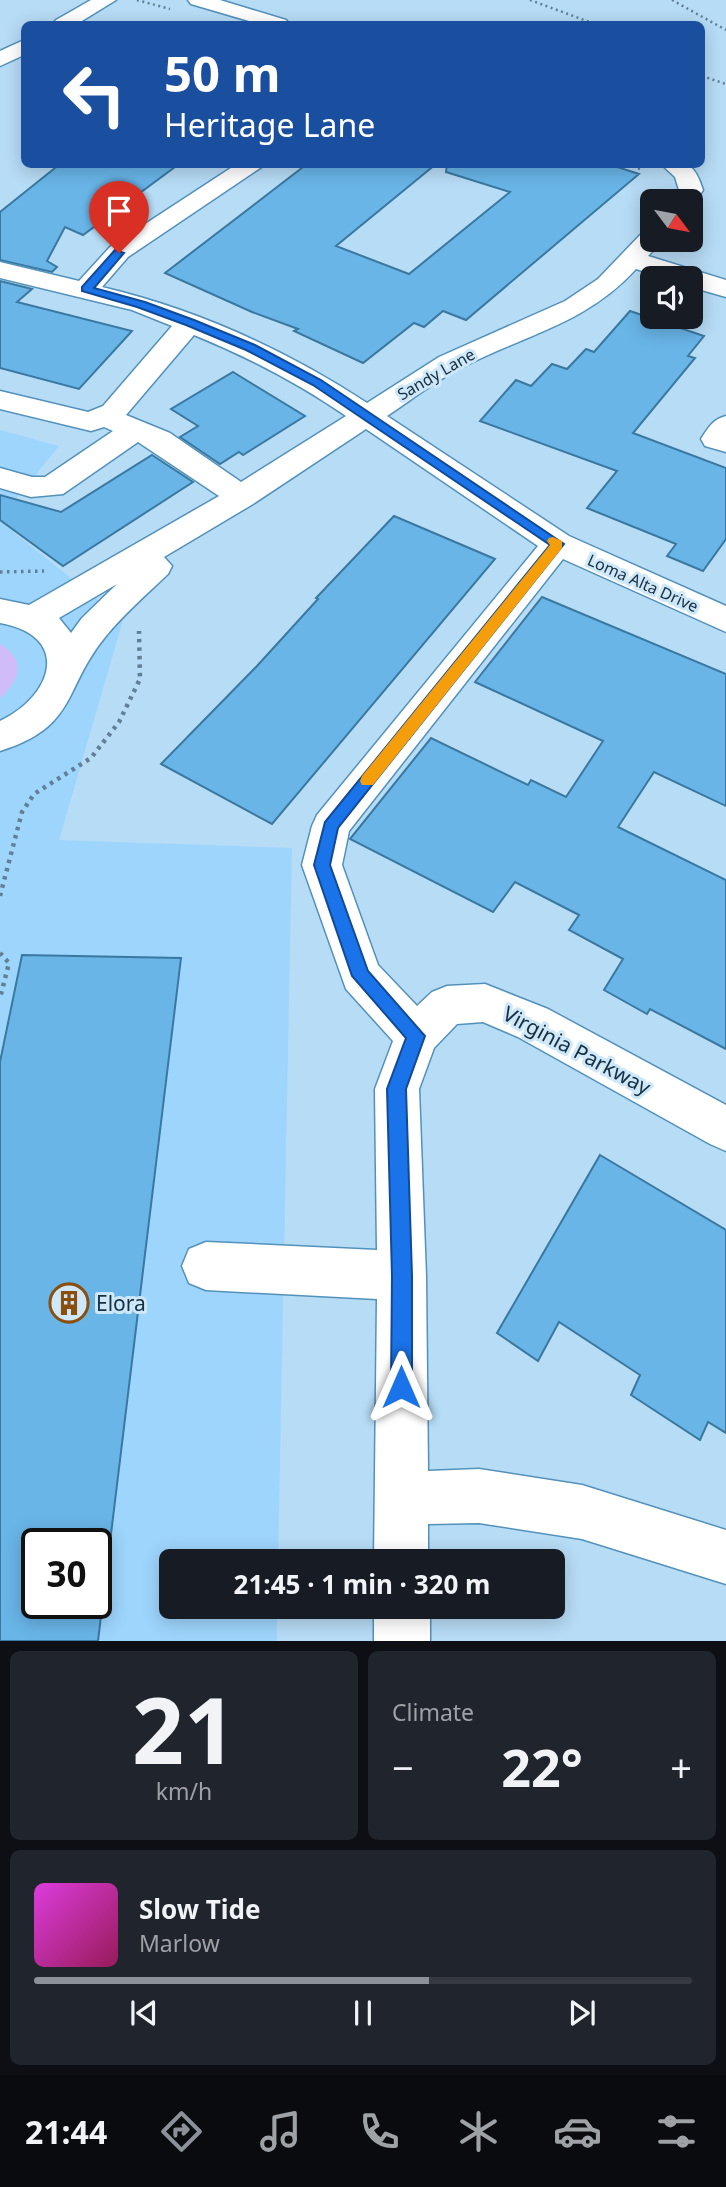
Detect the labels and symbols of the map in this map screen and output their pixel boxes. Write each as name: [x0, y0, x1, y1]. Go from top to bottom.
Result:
pin: [89, 181, 149, 253]
north arrow: [640, 189, 704, 252]
street label: Sandy Lane: [393, 343, 479, 405]
street label: Loma Alta Drive: [584, 549, 702, 617]
street label: Virginia Parkway: [498, 999, 656, 1101]
building icon: Elora: [48, 1282, 90, 1324]
place label: Elora: [96, 1289, 146, 1317]
position arrow: [364, 1350, 438, 1424]
speed limit sign: 30: [21, 1528, 112, 1619]

